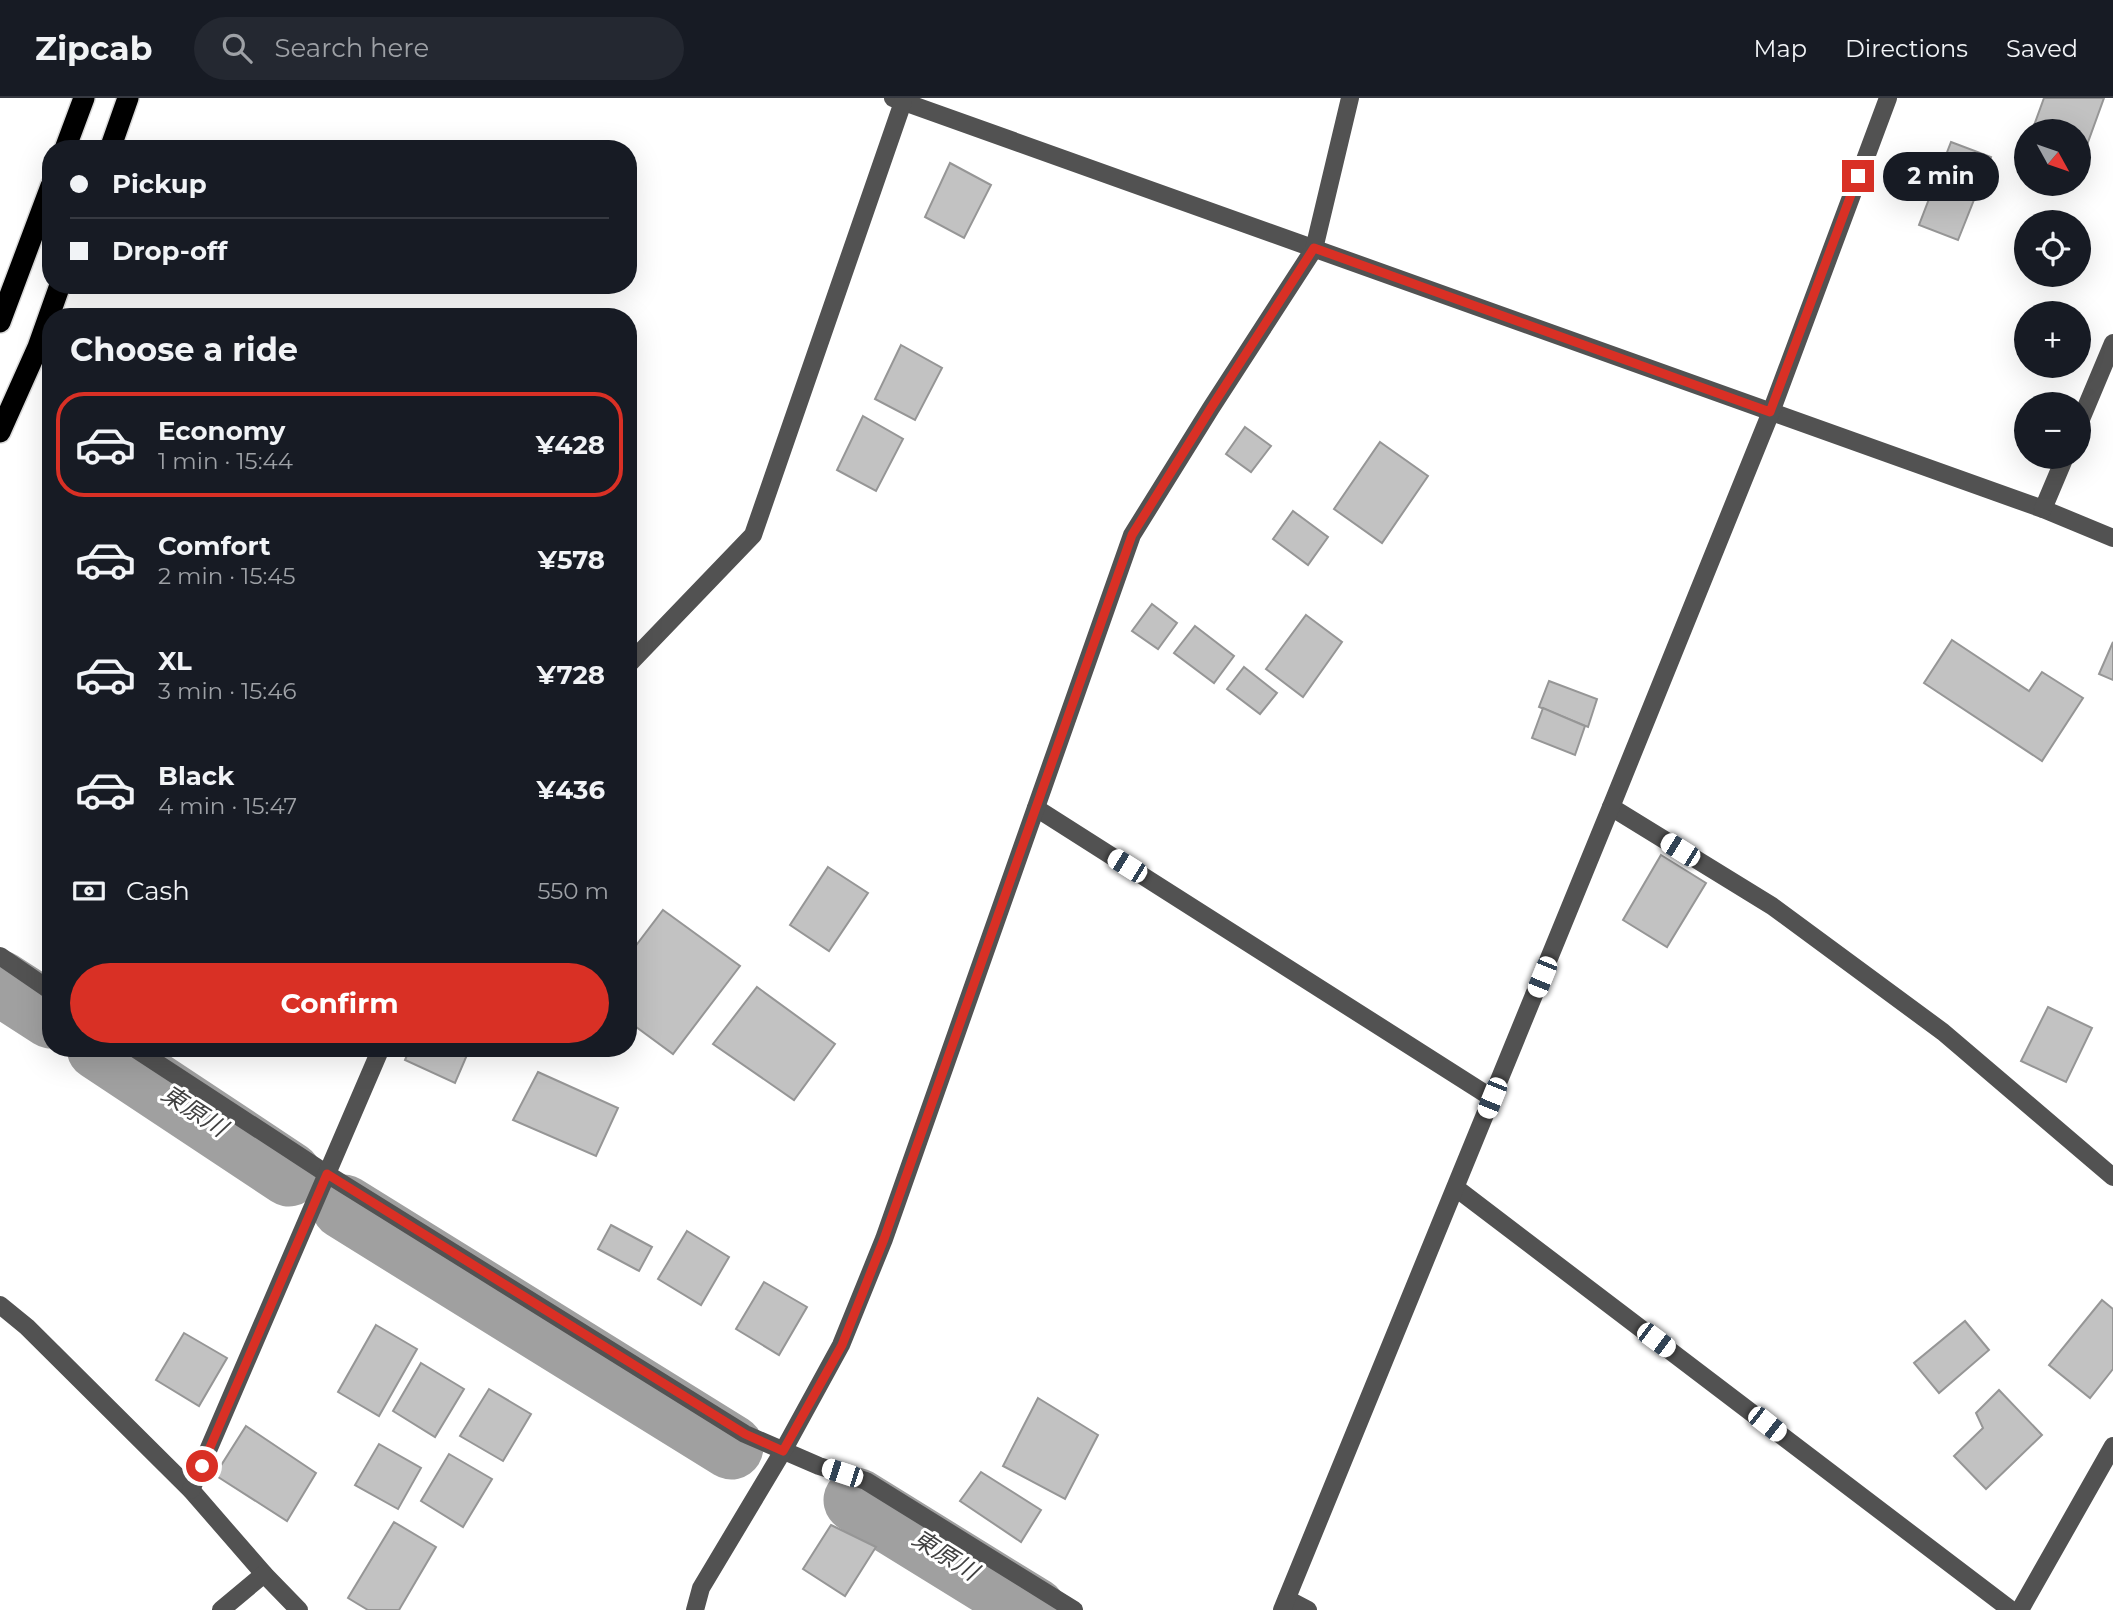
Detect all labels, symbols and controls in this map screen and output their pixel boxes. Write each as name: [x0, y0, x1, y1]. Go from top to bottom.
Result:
search box: [194, 17, 684, 80]
text: Zipcab: [35, 28, 152, 68]
icon: search: [218, 29, 256, 67]
text: Search here: [274, 32, 429, 64]
text: Map: [1754, 34, 1807, 63]
text: Directions: [1845, 34, 1968, 63]
text: Saved: [2006, 34, 2078, 63]
north arrow: [2014, 119, 2091, 196]
map controls: [2014, 119, 2091, 469]
callout: 2 min: [1882, 152, 1998, 200]
route end: [1842, 160, 1874, 192]
text: 2 min: [1907, 162, 1975, 190]
text: Pickup: [112, 168, 207, 200]
button: locate: [2014, 210, 2091, 287]
text: Drop-off: [112, 235, 227, 267]
button: +: [2014, 301, 2091, 378]
text: Choose a ride: [70, 330, 298, 369]
button: −: [2014, 392, 2091, 469]
icon: car: [74, 413, 137, 476]
text: Economy: [158, 415, 285, 447]
text: ¥428: [536, 429, 605, 461]
text: 1 min · 15:44: [158, 447, 293, 475]
icon: car: [74, 528, 137, 591]
text: Comfort: [158, 530, 270, 562]
text: ¥578: [538, 544, 605, 576]
text: 2 min · 15:45: [158, 562, 295, 590]
icon: car: [74, 643, 137, 706]
text: XL: [158, 645, 192, 677]
text: ¥728: [537, 659, 605, 691]
text: 3 min · 15:46: [158, 677, 296, 705]
icon: car: [74, 758, 137, 821]
text: Black: [158, 760, 234, 792]
text: ¥436: [536, 774, 605, 806]
text: 4 min · 15:47: [158, 792, 297, 820]
car: [1657, 830, 1704, 870]
car: [1104, 846, 1151, 886]
icon: cash: [70, 872, 108, 910]
text: Cash: [126, 875, 190, 907]
text: 550 m: [537, 877, 609, 905]
car: [1525, 954, 1560, 1000]
button: Confirm: [70, 963, 609, 1043]
car: [1475, 1075, 1510, 1121]
water label: 東原川: [156, 1079, 235, 1144]
car: [1633, 1319, 1680, 1361]
car: [1744, 1403, 1791, 1445]
route start: [186, 1450, 218, 1482]
car: [819, 1457, 866, 1489]
water label: 東原川: [907, 1523, 986, 1588]

